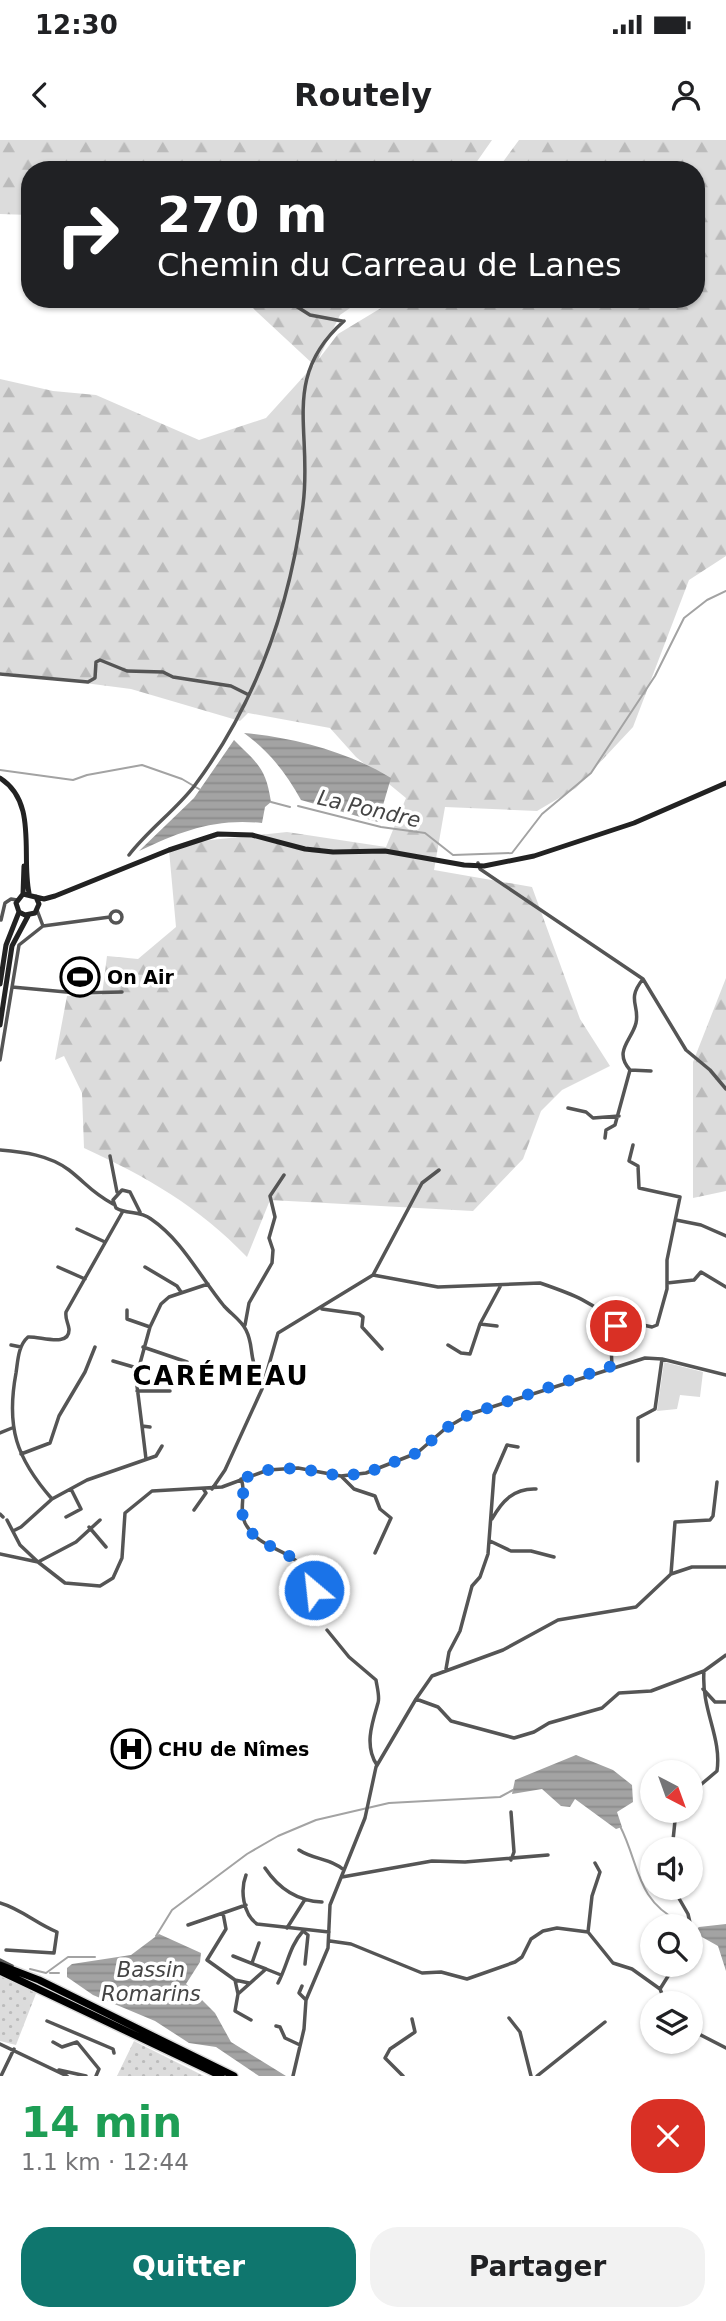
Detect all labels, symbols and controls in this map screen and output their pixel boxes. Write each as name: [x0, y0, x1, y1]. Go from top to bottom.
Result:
text: 12:30: [35, 10, 118, 40]
icon: back: [21, 76, 59, 114]
text: Routely: [294, 76, 432, 114]
icon: person: [667, 76, 705, 114]
text: 270 m: [157, 187, 327, 244]
icon: right: [42, 189, 133, 280]
text: Chemin du Carreau de Lanes: [157, 246, 622, 284]
water label: La Pondre: [315, 786, 423, 832]
sports icon: On Air: [59, 956, 101, 998]
place label: On Air: [107, 966, 175, 988]
pin: [586, 1296, 646, 1356]
icon: arrive: [597, 1307, 635, 1345]
district label: CARÉMEAU: [132, 1360, 310, 1391]
position arrow: [277, 1553, 351, 1627]
hospital icon: CHU de Nîmes: [110, 1728, 152, 1770]
place label: CHU de Nîmes: [158, 1738, 309, 1760]
north arrow: [640, 1760, 704, 1824]
map controls: [640, 1760, 703, 2054]
button: sound: [640, 1837, 703, 1900]
button: search: [640, 1914, 703, 1977]
water label: Bassin Romarins: [101, 1958, 201, 2006]
button: layers: [640, 1991, 703, 2054]
text: 14 min: [21, 2098, 182, 2147]
button: close: [631, 2099, 705, 2173]
text: 1.1 km · 12:44: [21, 2149, 189, 2175]
button: Quitter: [21, 2227, 356, 2307]
button: Partager: [370, 2227, 705, 2307]

